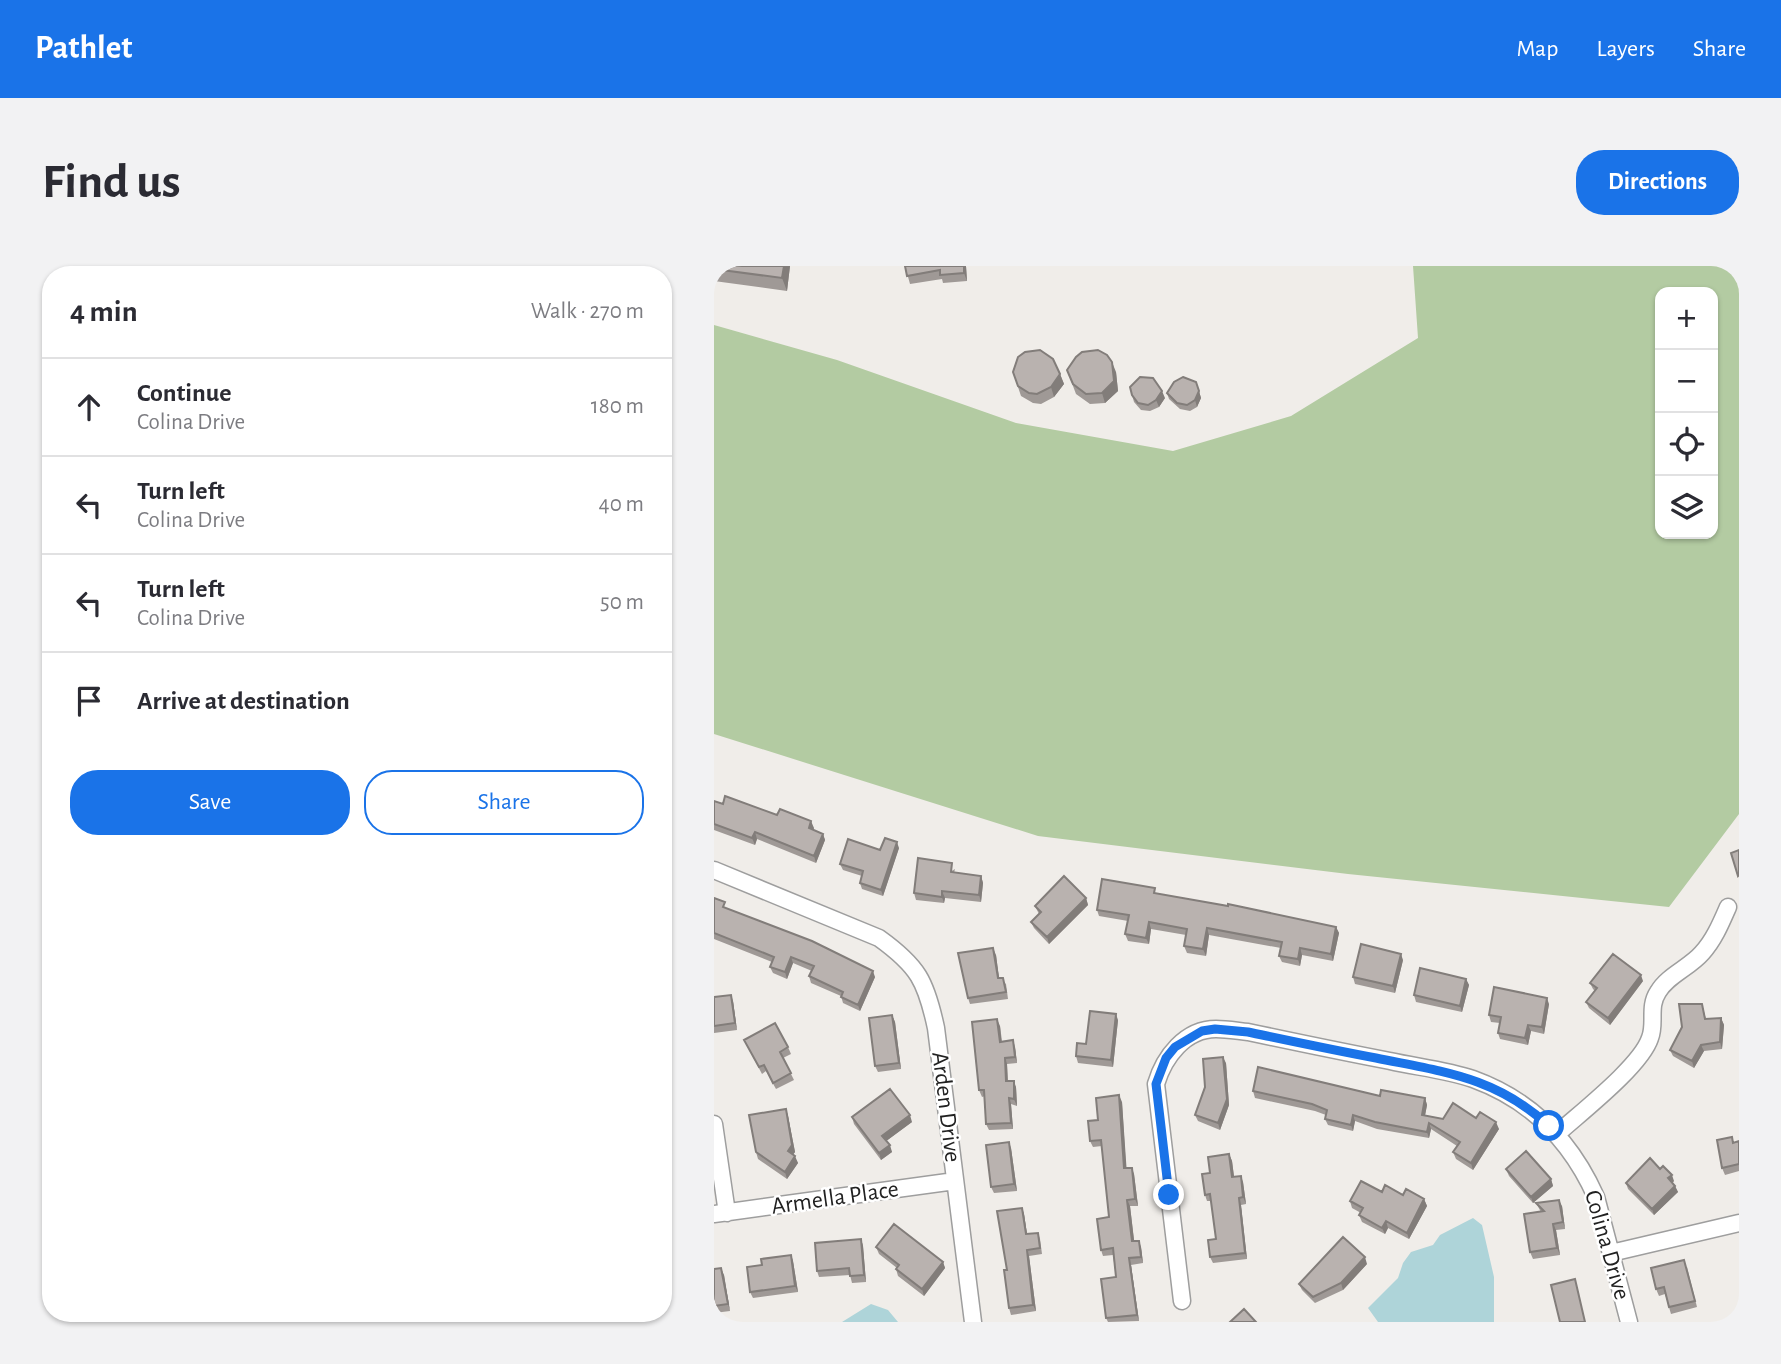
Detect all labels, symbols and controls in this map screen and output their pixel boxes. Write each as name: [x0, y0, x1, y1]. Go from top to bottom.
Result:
text: Pathlet: [35, 32, 133, 65]
text: Map: [1516, 37, 1558, 61]
text: Layers: [1596, 37, 1655, 61]
text: Share: [1693, 37, 1746, 61]
button: Directions: [1576, 150, 1739, 215]
text: Find us: [42, 158, 181, 207]
map controls: [1655, 287, 1718, 539]
button: +: [1655, 287, 1718, 350]
text: 4 min: [70, 297, 138, 327]
text: Walk · 270 m: [531, 300, 644, 323]
button: −: [1655, 350, 1718, 413]
text: Continue: [137, 380, 232, 406]
icon: ahead: [70, 388, 108, 426]
text: 180 m: [591, 395, 644, 418]
text: Colina Drive: [137, 411, 245, 434]
button: locate: [1655, 413, 1718, 476]
button: layers: [1655, 476, 1718, 539]
text: Turn left: [137, 478, 225, 504]
icon: left: [70, 486, 108, 524]
text: 40 m: [599, 493, 644, 516]
text: Colina Drive: [137, 509, 245, 532]
text: Turn left: [137, 576, 225, 602]
icon: left: [70, 584, 108, 622]
text: 50 m: [600, 591, 644, 614]
text: Colina Drive: [137, 607, 245, 630]
icon: arrive: [70, 682, 108, 720]
text: Arrive at destination: [137, 688, 350, 714]
button: Save: [70, 770, 350, 835]
button: Share: [364, 770, 644, 835]
street label: Arden Drive: [927, 1050, 965, 1164]
route start: [1533, 1110, 1564, 1141]
street label: Armella Place: [770, 1177, 900, 1219]
route end: [1153, 1179, 1184, 1210]
street label: Colina Drive: [1580, 1187, 1634, 1303]

